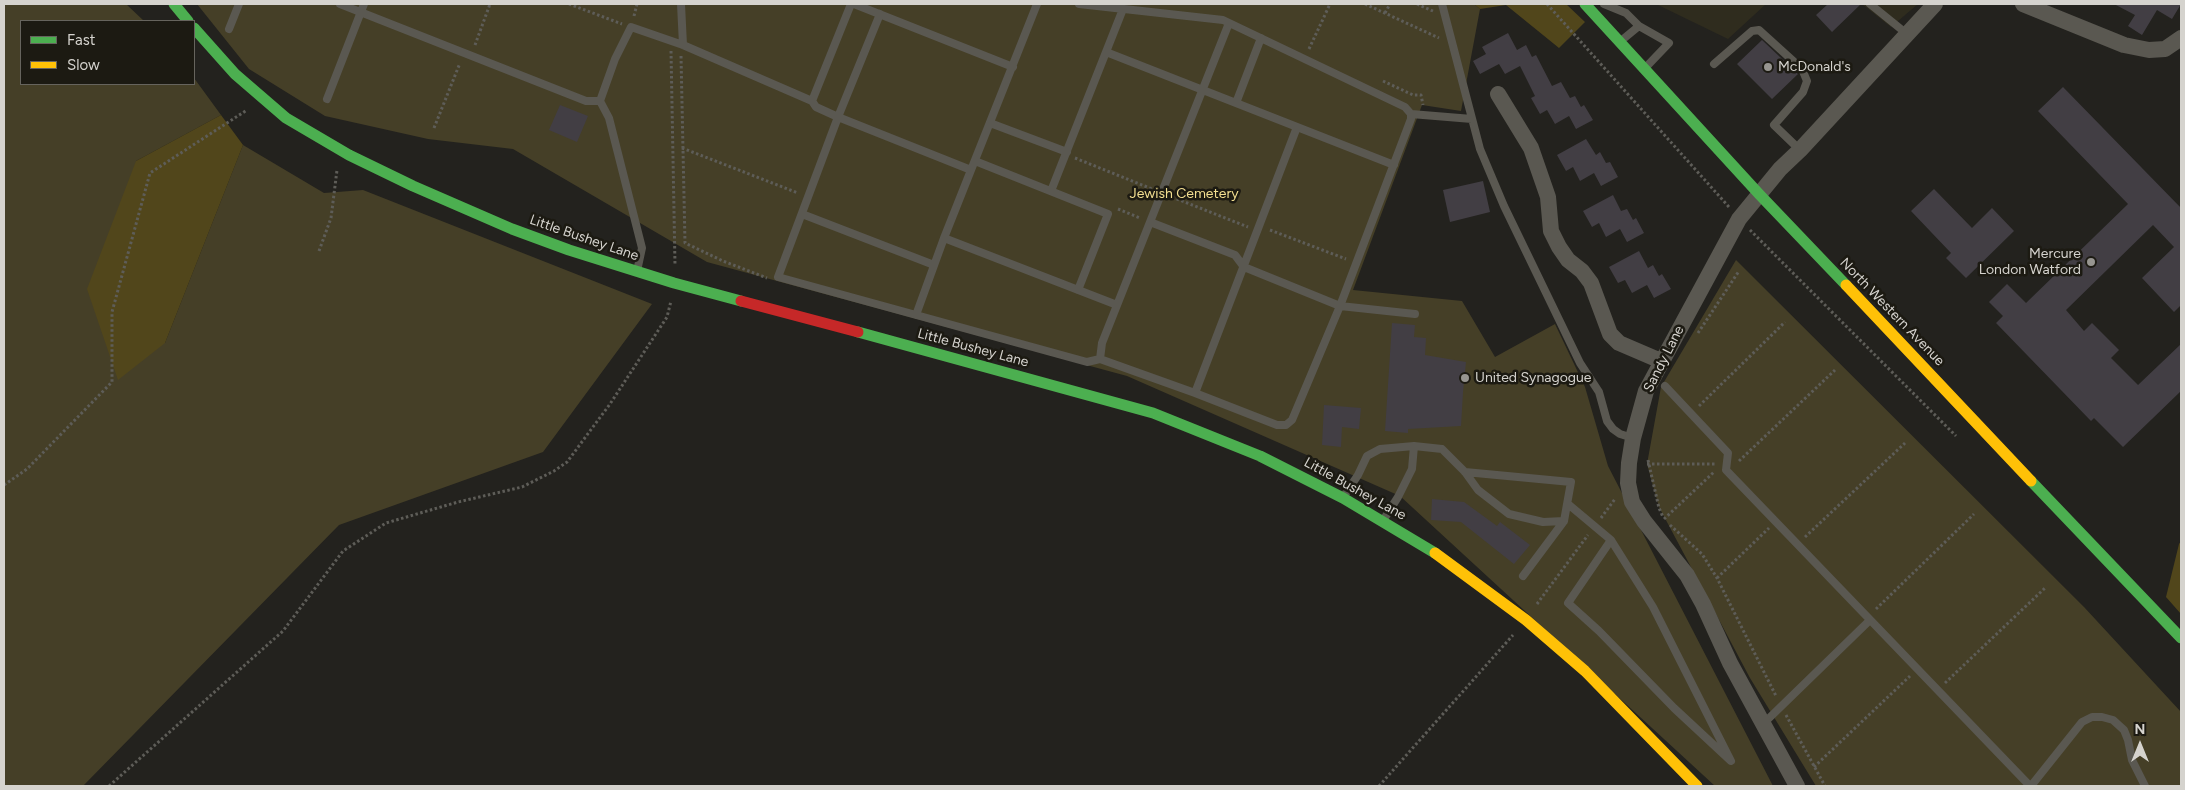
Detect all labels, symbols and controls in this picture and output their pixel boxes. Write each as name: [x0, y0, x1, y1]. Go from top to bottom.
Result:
legend: [20, 20, 195, 85]
text: Fast: [67, 31, 95, 49]
text: Slow: [67, 56, 100, 74]
place label: McDonald's: [1778, 59, 1851, 75]
marker: McDonald's: [1762, 61, 1774, 73]
park label: Jewish Cemetery: [1130, 186, 1238, 202]
street label: Little Bushey Lane: [527, 211, 641, 265]
place label: Mercure London Watford: [1979, 246, 2081, 278]
street label: North Western Avenue: [1836, 255, 1948, 369]
marker: Mercure London Watford: [2085, 256, 2097, 268]
street label: Sandy Lane: [1640, 323, 1688, 395]
street label: Little Bushey Lane: [916, 325, 1030, 371]
place label: United Synagogue: [1475, 370, 1591, 386]
marker: United Synagogue: [1459, 372, 1471, 384]
street label: Little Bushey Lane: [1301, 454, 1409, 524]
north arrow: [2115, 720, 2165, 770]
text: N: [2135, 721, 2145, 738]

